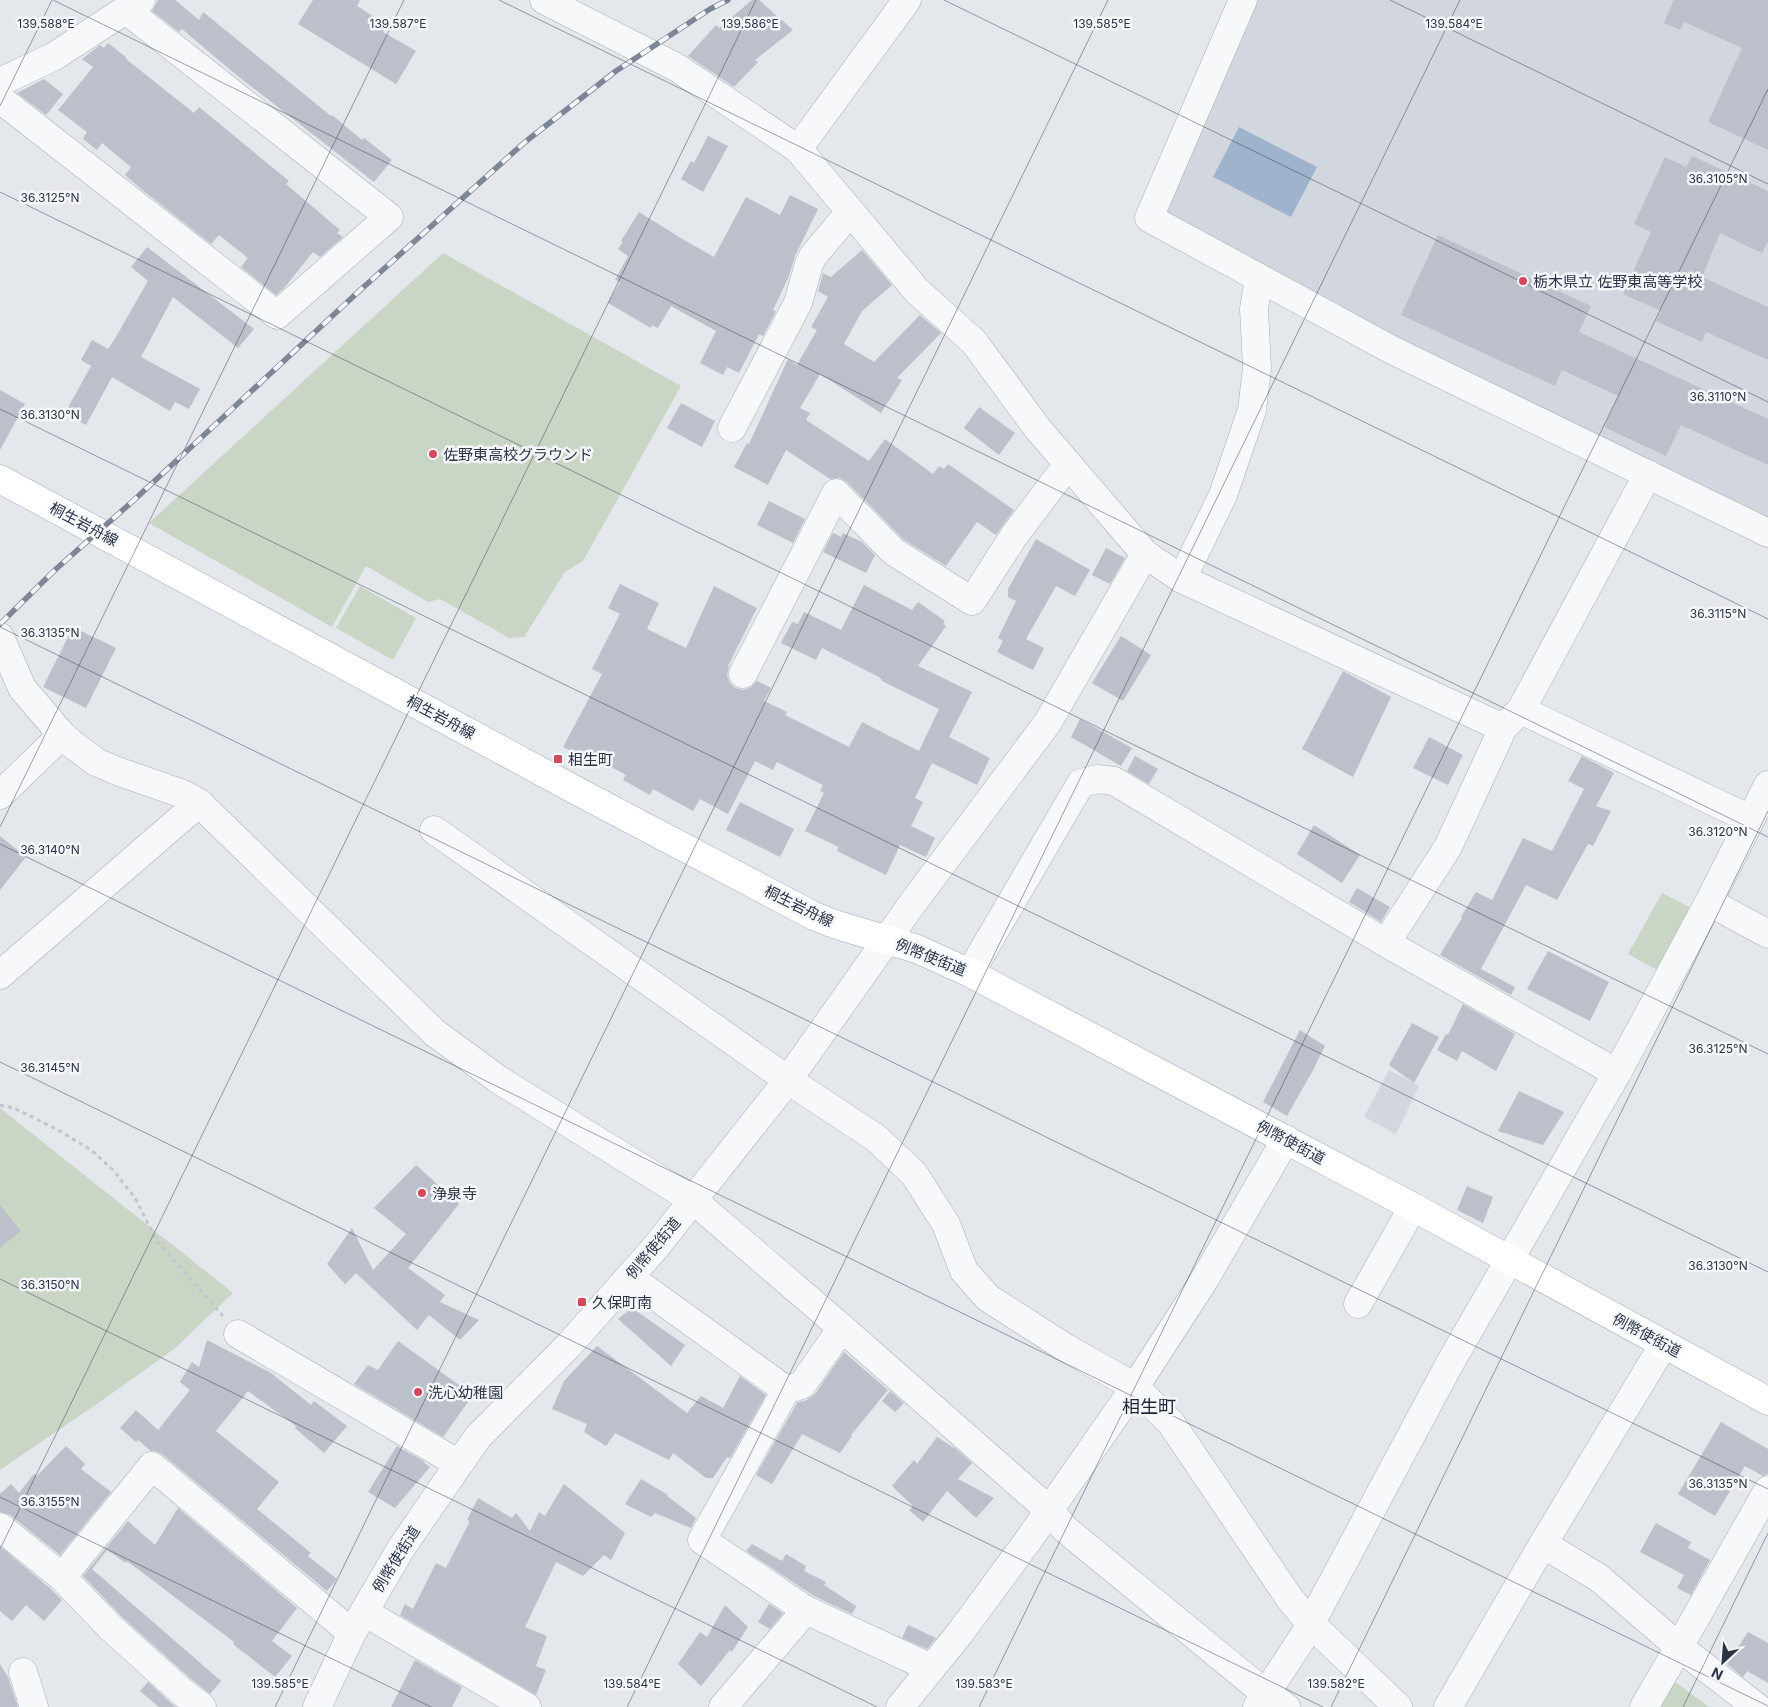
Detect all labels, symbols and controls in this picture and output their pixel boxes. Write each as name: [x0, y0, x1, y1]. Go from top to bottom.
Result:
text: 139.588°E: [17, 16, 75, 31]
text: 139.587°E: [370, 16, 426, 31]
text: 139.586°E: [721, 16, 779, 31]
text: 139.585°E: [1073, 16, 1131, 31]
text: 139.584°E: [1425, 16, 1483, 31]
text: 36.3105°N: [1688, 171, 1748, 186]
text: 36.3125°N: [21, 190, 80, 205]
place label: 栃木県立 佐野東高等学校: [1533, 272, 1702, 291]
marker: 栃木県立 佐野東高等学校: [1517, 275, 1529, 287]
text: 36.3110°N: [1690, 389, 1746, 404]
text: 36.3130°N: [20, 407, 80, 422]
place label: 佐野東高校グラウンド: [443, 445, 593, 464]
marker: 佐野東高校グラウンド: [427, 448, 439, 460]
street label: 桐生岩舟線: [46, 498, 122, 550]
text: 36.3115°N: [1690, 606, 1746, 621]
text: 36.3135°N: [20, 625, 80, 640]
street label: 桐生岩舟線: [403, 691, 479, 743]
place label: 相生町: [568, 750, 613, 769]
marker: 相生町: [552, 753, 564, 765]
text: 36.3120°N: [1688, 824, 1748, 839]
text: 36.3140°N: [20, 842, 80, 857]
street label: 桐生岩舟線: [761, 881, 837, 931]
street label: 例幣使街道: [893, 934, 969, 980]
text: 36.3125°N: [1689, 1041, 1748, 1056]
text: 36.3145°N: [20, 1060, 80, 1075]
street label: 例幣使街道: [1253, 1116, 1329, 1168]
place label: 浄泉寺: [432, 1184, 477, 1203]
marker: 浄泉寺: [416, 1187, 428, 1199]
street label: 例幣使街道: [622, 1213, 684, 1283]
text: 36.3130°N: [1688, 1258, 1748, 1273]
text: 36.3150°N: [20, 1277, 80, 1292]
place label: 久保町南: [592, 1293, 652, 1312]
marker: 久保町南: [576, 1296, 588, 1308]
street label: 例幣使街道: [1609, 1309, 1685, 1361]
place label: 洗心幼稚園: [428, 1383, 503, 1402]
marker: 洗心幼稚園: [412, 1386, 424, 1398]
district label: 相生町: [1122, 1396, 1176, 1417]
text: 36.3135°N: [1688, 1476, 1748, 1491]
text: 36.3155°N: [21, 1494, 79, 1509]
street label: 例幣使街道: [368, 1522, 424, 1596]
north arrow: [1698, 1637, 1748, 1687]
text: N: [1709, 1664, 1726, 1684]
text: 139.585°E: [251, 1676, 309, 1691]
text: 139.584°E: [603, 1676, 661, 1691]
text: 139.583°E: [955, 1676, 1013, 1691]
text: 139.582°E: [1307, 1676, 1365, 1691]

